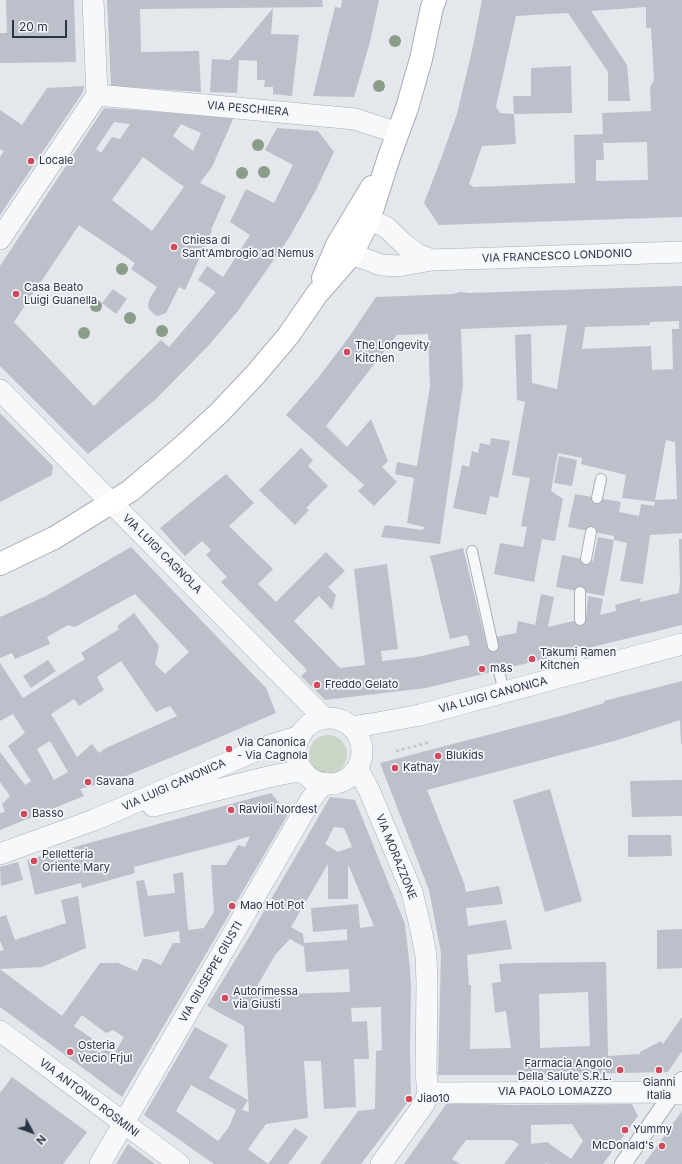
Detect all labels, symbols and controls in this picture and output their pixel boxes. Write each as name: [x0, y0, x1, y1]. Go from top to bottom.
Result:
scale bar: [14, 12, 69, 38]
text: 20 m: [19, 19, 48, 34]
street label: VIA PESCHIERA: [206, 99, 290, 119]
place label: Locale: [39, 154, 73, 168]
marker: Locale: [26, 156, 36, 166]
place label: Chiesa di Sant'Ambrogio ad Nemus: [182, 234, 314, 260]
marker: Chiesa di Sant'Ambrogio ad Nemus: [169, 242, 179, 252]
street label: VIA FRANCESCO LONDONIO: [482, 247, 632, 265]
place label: Casa Beato Luigi Guanella: [24, 281, 97, 307]
marker: Casa Beato Luigi Guanella: [11, 289, 21, 299]
place label: The Longevity Kitchen: [355, 339, 429, 365]
marker: The Longevity Kitchen: [342, 347, 352, 357]
street label: VIA LUIGI CAGNOLA: [120, 512, 204, 596]
place label: Takumi Ramen Kitchen: [540, 646, 616, 672]
marker: Takumi Ramen Kitchen: [527, 654, 537, 664]
place label: m&s: [490, 662, 513, 676]
marker: m&s: [477, 664, 487, 674]
street label: VIA LUIGI CANONICA: [437, 674, 549, 716]
place label: Freddo Gelato: [325, 678, 398, 692]
marker: Freddo Gelato: [312, 680, 322, 690]
place label: Via Canonica - Via Cagnola: [237, 736, 308, 762]
marker: Via Canonica - Via Cagnola: [224, 744, 234, 754]
place label: Blukids: [446, 749, 484, 763]
marker: Blukids: [433, 751, 443, 761]
street label: VIA LUIGI CANONICA: [120, 756, 228, 814]
place label: Kathay: [403, 761, 439, 775]
marker: Kathay: [390, 763, 400, 773]
place label: Savana: [96, 775, 134, 789]
marker: Savana: [83, 777, 93, 787]
place label: Ravioli Nordest: [239, 803, 317, 817]
marker: Ravioli Nordest: [226, 805, 236, 815]
place label: Basso: [32, 807, 64, 821]
marker: Basso: [19, 809, 29, 819]
street label: VIA MORAZZONE: [373, 812, 419, 902]
place label: Pelletteria Oriente Mary: [42, 848, 110, 874]
marker: Pelletteria Oriente Mary: [29, 856, 39, 866]
place label: Mao Hot Pot: [240, 899, 304, 913]
marker: Mao Hot Pot: [227, 901, 237, 911]
street label: VIA GIUSEPPE GIUSTI: [177, 919, 245, 1025]
place label: Autorimessa via Giusti: [233, 985, 298, 1011]
marker: Autorimessa via Giusti: [220, 993, 230, 1003]
place label: Osteria Vecio Frjul: [78, 1039, 132, 1065]
marker: Osteria Vecio Frjul: [65, 1047, 75, 1057]
street label: VIA ANTONIO ROSMINI: [36, 1056, 142, 1140]
place label: Farmacia Angolo Della Salute S.R.L.: [518, 1057, 612, 1083]
marker: Farmacia Angolo Della Salute S.R.L.: [615, 1065, 625, 1075]
marker: Gianni Italia: [654, 1065, 664, 1075]
place label: Gianni Italia: [643, 1076, 675, 1102]
street label: VIA PAOLO LOMAZZO: [498, 1085, 612, 1099]
place label: Jiao10: [417, 1092, 450, 1106]
marker: Jiao10: [404, 1094, 414, 1104]
north arrow: [12, 1112, 52, 1152]
place label: Yummy: [633, 1123, 672, 1137]
marker: Yummy: [620, 1125, 630, 1135]
place label: McDonald's: [592, 1139, 654, 1153]
marker: McDonald's: [657, 1141, 667, 1151]

